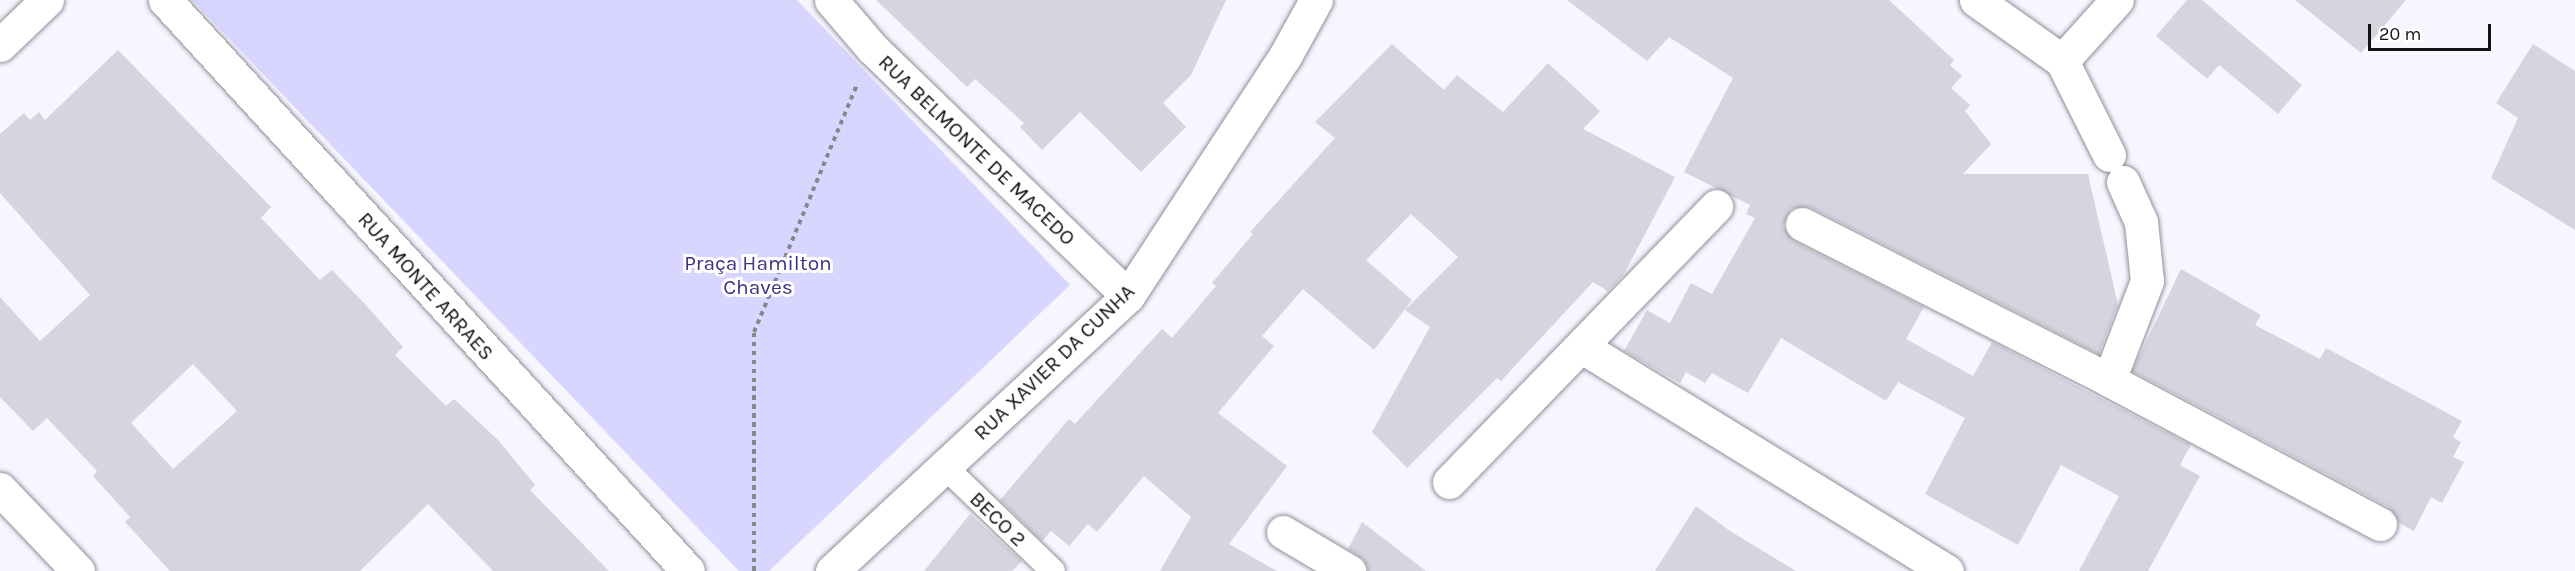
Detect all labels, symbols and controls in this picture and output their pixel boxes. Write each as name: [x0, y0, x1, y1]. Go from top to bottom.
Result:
scale bar: [2371, 12, 2494, 50]
text: 20 m: [2379, 23, 2421, 45]
street label: RUA BELMONTE DE MACEDO: [873, 49, 1081, 251]
street label: RUA MONTE ARRAES: [353, 207, 499, 365]
park label: Praça Hamilton Chaves: [684, 250, 832, 300]
street label: RUA XAVIER DA CUNHA: [968, 279, 1140, 445]
street label: BECO 2: [965, 486, 1031, 552]

